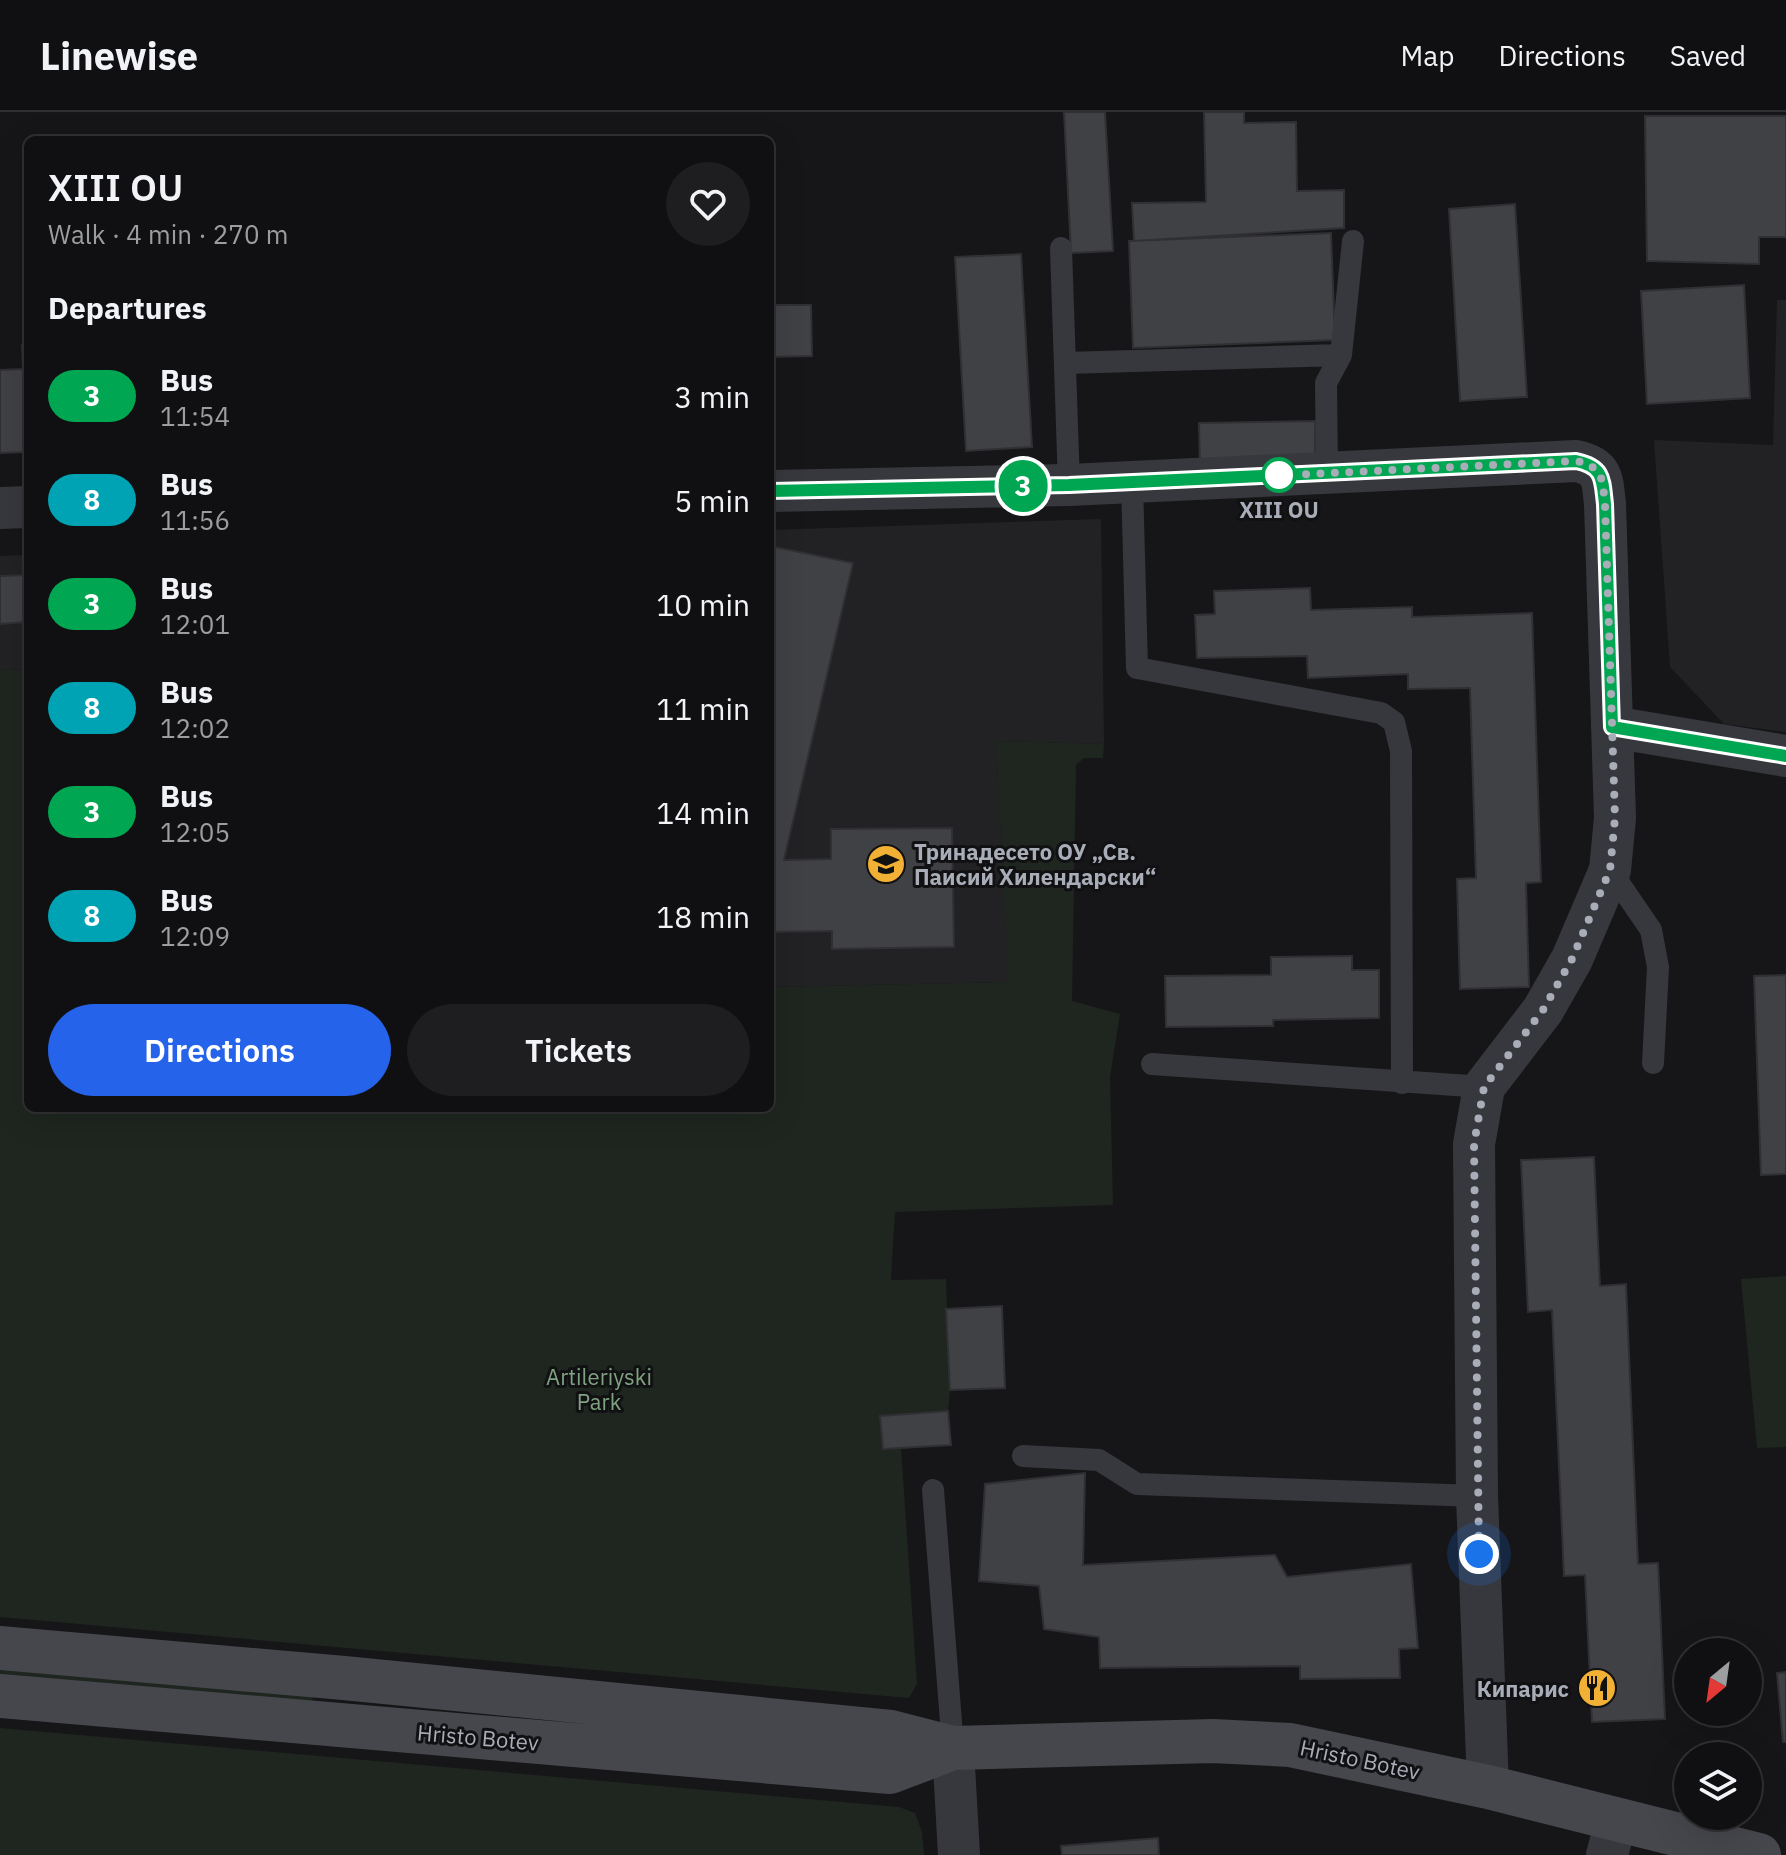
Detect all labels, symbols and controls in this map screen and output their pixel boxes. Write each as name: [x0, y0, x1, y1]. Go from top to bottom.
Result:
text: Linewise: [40, 31, 198, 80]
text: Map: [1400, 37, 1454, 74]
text: Directions: [1498, 37, 1626, 74]
text: Saved: [1670, 37, 1746, 74]
text: XIII OU: [48, 162, 183, 211]
button: heart: [666, 162, 750, 246]
text: Walk · 4 min · 270 m: [48, 217, 288, 251]
text: Departures: [48, 288, 207, 327]
text: Bus: [160, 360, 213, 399]
text: 3: [84, 377, 100, 414]
text: 3 min: [674, 377, 750, 416]
text: 11:54: [160, 399, 230, 433]
marker: XIII OU: [1262, 458, 1296, 492]
line badge: 3: [997, 460, 1049, 512]
text: Bus: [160, 464, 213, 503]
text: 3: [1015, 467, 1031, 504]
text: 8: [84, 481, 100, 518]
text: 5 min: [674, 481, 750, 520]
place label: XIII OU: [1239, 495, 1319, 524]
text: 11:56: [160, 503, 230, 537]
text: Bus: [160, 568, 213, 607]
text: 3: [84, 585, 100, 622]
text: 10 min: [656, 585, 750, 624]
text: 12:01: [160, 607, 230, 641]
text: Bus: [160, 672, 213, 711]
text: 8: [84, 689, 100, 726]
text: 11 min: [656, 689, 750, 728]
text: 12:02: [160, 711, 230, 745]
text: Bus: [160, 776, 213, 815]
text: 3: [84, 793, 100, 830]
text: 14 min: [656, 793, 750, 832]
text: 12:05: [160, 815, 230, 849]
place label: Тринадесето ОУ „Св. Паисий Хилендарски“: [914, 837, 1157, 891]
school or university icon: Тринадесето ОУ „Св. Паисий Хилендарски“: [865, 843, 907, 885]
text: Bus: [160, 880, 213, 919]
text: 8: [84, 897, 100, 934]
text: 18 min: [656, 897, 750, 936]
text: 12:09: [160, 919, 230, 953]
button: Directions: [48, 1004, 391, 1096]
button: Tickets: [407, 1004, 750, 1096]
park label: Artileriyski Park: [546, 1362, 652, 1416]
your location: [1459, 1534, 1499, 1574]
north arrow: [1674, 1638, 1762, 1726]
map controls: [1674, 1638, 1762, 1830]
restaurant icon: Кипарис: [1576, 1667, 1618, 1709]
place label: Кипарис: [1477, 1674, 1569, 1703]
street label: Hristo Botev: [416, 1717, 540, 1757]
street label: Hristo Botev: [1297, 1732, 1423, 1786]
button: layers: [1674, 1742, 1762, 1830]

